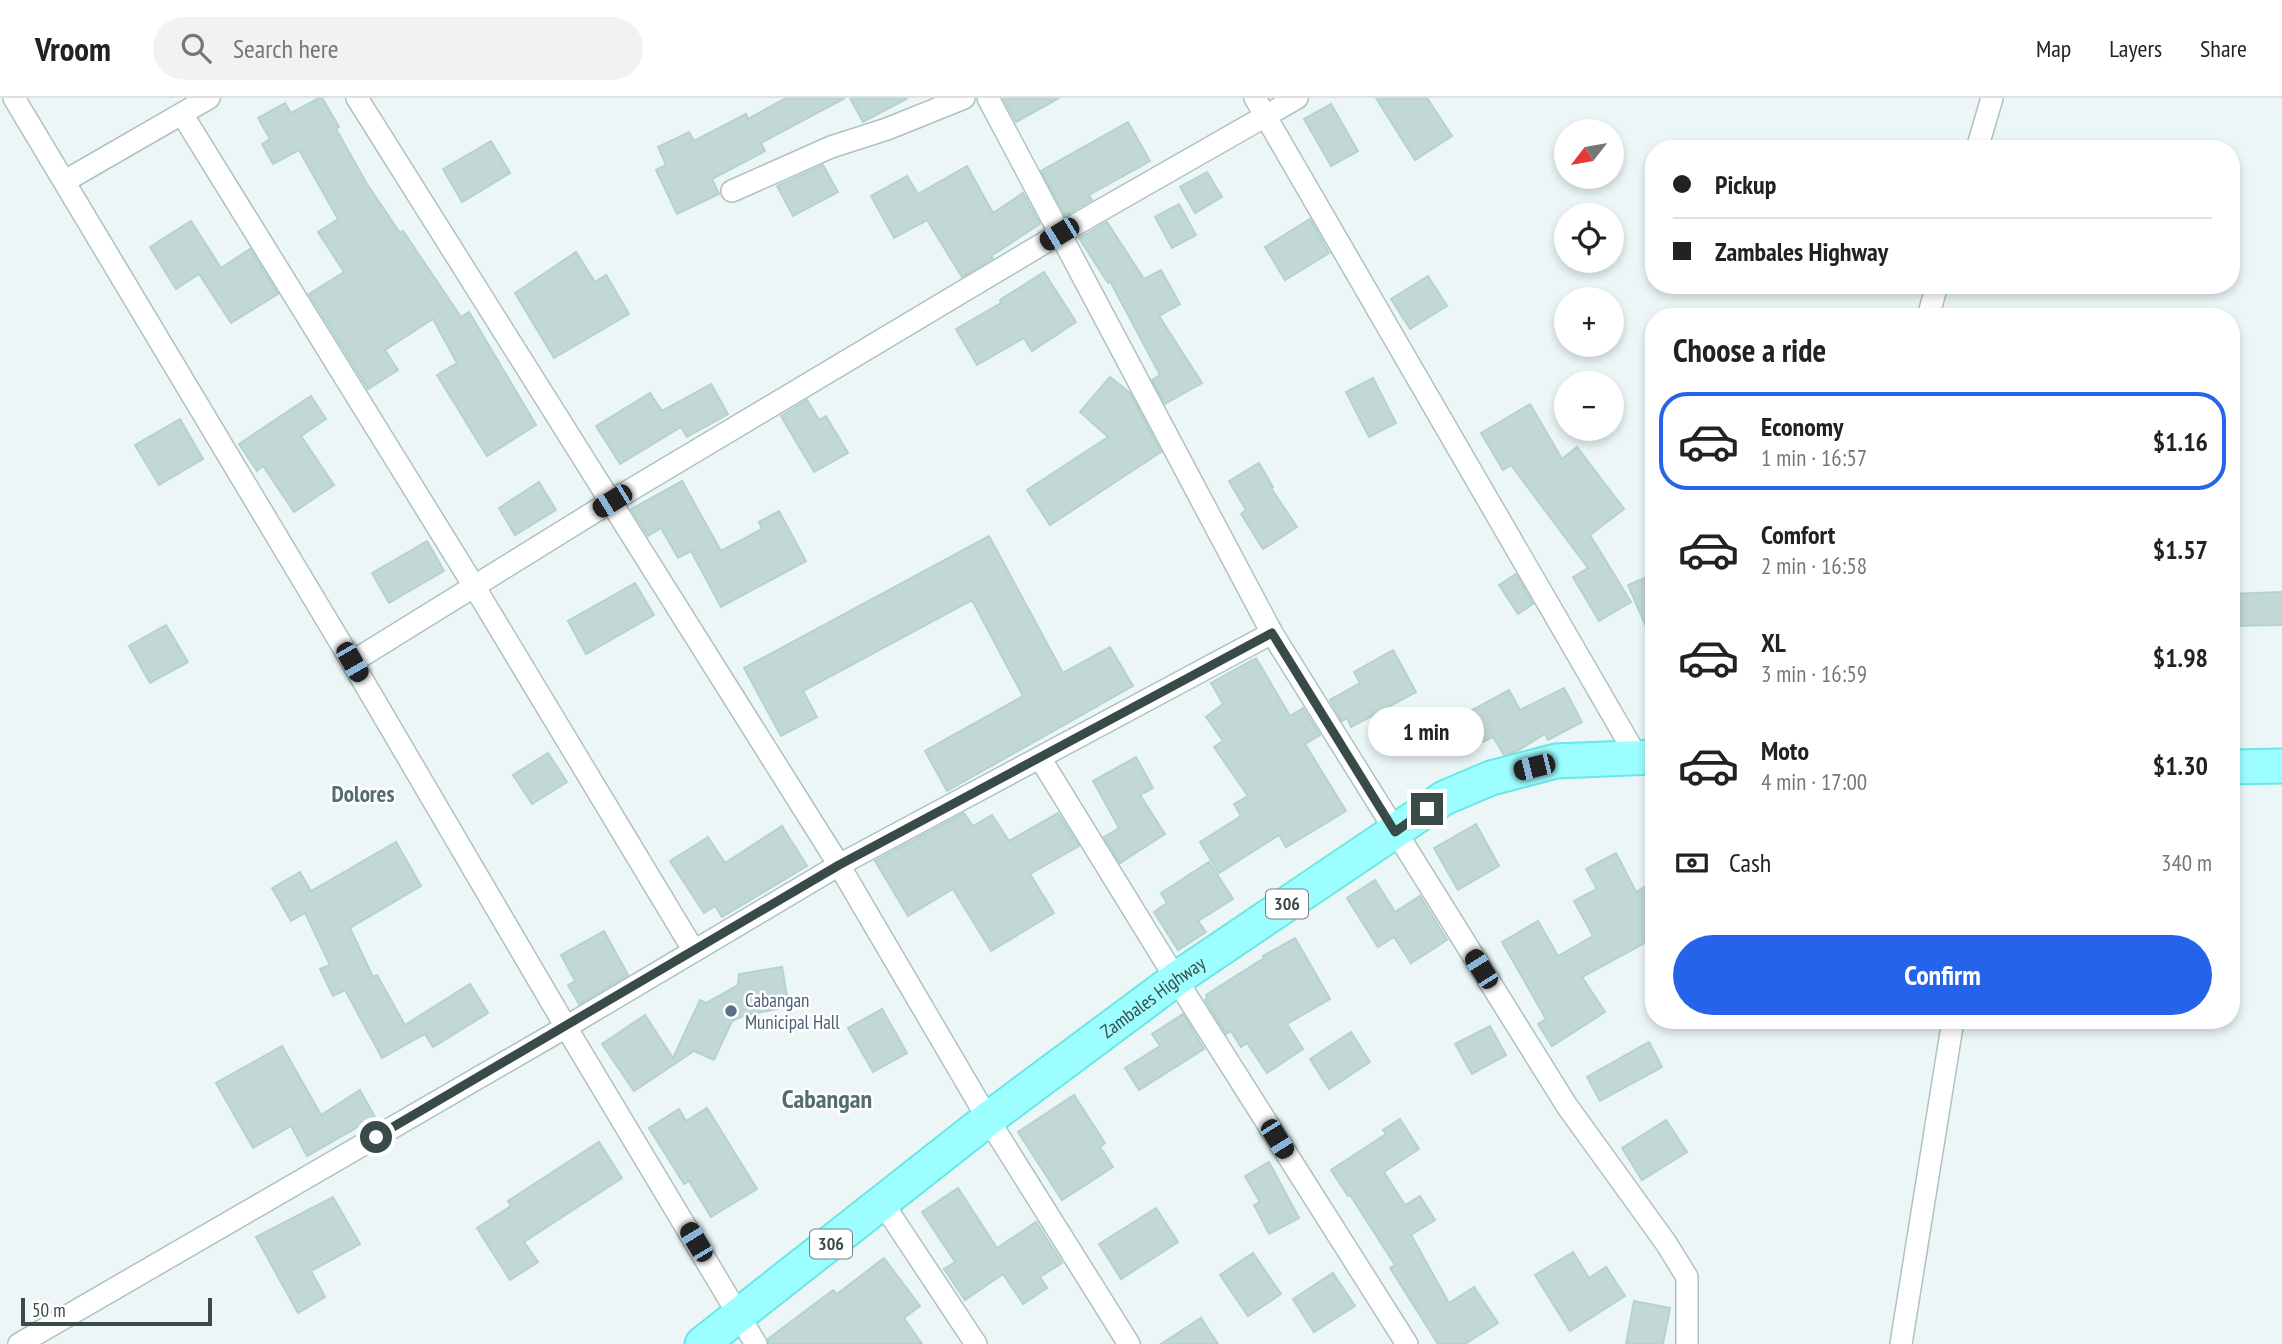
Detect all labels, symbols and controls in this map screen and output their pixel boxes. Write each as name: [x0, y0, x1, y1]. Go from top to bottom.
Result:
search box: [153, 17, 643, 80]
text: Vroom: [35, 27, 111, 70]
icon: search: [177, 29, 215, 67]
text: Search here: [233, 32, 339, 65]
text: Map: [2036, 33, 2071, 64]
text: Layers: [2109, 33, 2162, 64]
text: Share: [2200, 33, 2247, 64]
north arrow: [1554, 119, 1624, 189]
map controls: [1554, 119, 1624, 441]
text: Pickup: [1715, 168, 1776, 201]
button: locate: [1554, 203, 1624, 273]
car: [1036, 214, 1083, 254]
text: Zambales Highway: [1715, 235, 1888, 268]
button: +: [1554, 287, 1624, 357]
text: Choose a ride: [1673, 329, 1826, 371]
button: −: [1554, 371, 1624, 441]
icon: car: [1677, 410, 1740, 473]
text: Economy: [1761, 410, 1843, 443]
text: $1.16: [2153, 425, 2208, 458]
text: 1 min · 16:57: [1761, 443, 1867, 472]
car: [589, 481, 636, 521]
icon: car: [1677, 518, 1740, 581]
text: Comfort: [1761, 518, 1835, 551]
text: $1.57: [2153, 533, 2208, 566]
text: 2 min · 16:58: [1761, 551, 1867, 580]
icon: car: [1677, 626, 1740, 689]
text: XL: [1761, 626, 1786, 659]
car: [333, 639, 372, 685]
text: $1.98: [2153, 641, 2208, 674]
text: 3 min · 16:59: [1761, 659, 1867, 688]
callout: 1 min: [1369, 708, 1485, 756]
text: 1 min: [1403, 717, 1449, 746]
icon: car: [1677, 734, 1740, 797]
text: Moto: [1761, 734, 1809, 767]
text: $1.30: [2153, 749, 2208, 782]
car: [1512, 752, 1557, 782]
text: 4 min · 17:00: [1761, 767, 1867, 796]
district label: Dolores: [332, 779, 395, 808]
route end: [1411, 793, 1443, 825]
icon: cash: [1673, 844, 1711, 882]
text: Cash: [1729, 846, 1771, 879]
text: 340 m: [2161, 848, 2212, 877]
road number: 306: [1266, 890, 1308, 918]
button: Confirm: [1673, 935, 2212, 1015]
car: [1461, 946, 1502, 992]
street label: Zambales Highway: [1096, 950, 1210, 1043]
place label: Cabangan Municipal Hall: [745, 988, 840, 1034]
marker: Cabangan Municipal Hall: [723, 1003, 739, 1019]
district label: Cabangan: [782, 1082, 872, 1115]
car: [1257, 1116, 1298, 1162]
route start: [360, 1121, 392, 1153]
car: [677, 1219, 716, 1265]
road number: 306: [810, 1230, 852, 1259]
scale bar: [21, 1295, 212, 1327]
text: 50 m: [32, 1298, 66, 1322]

